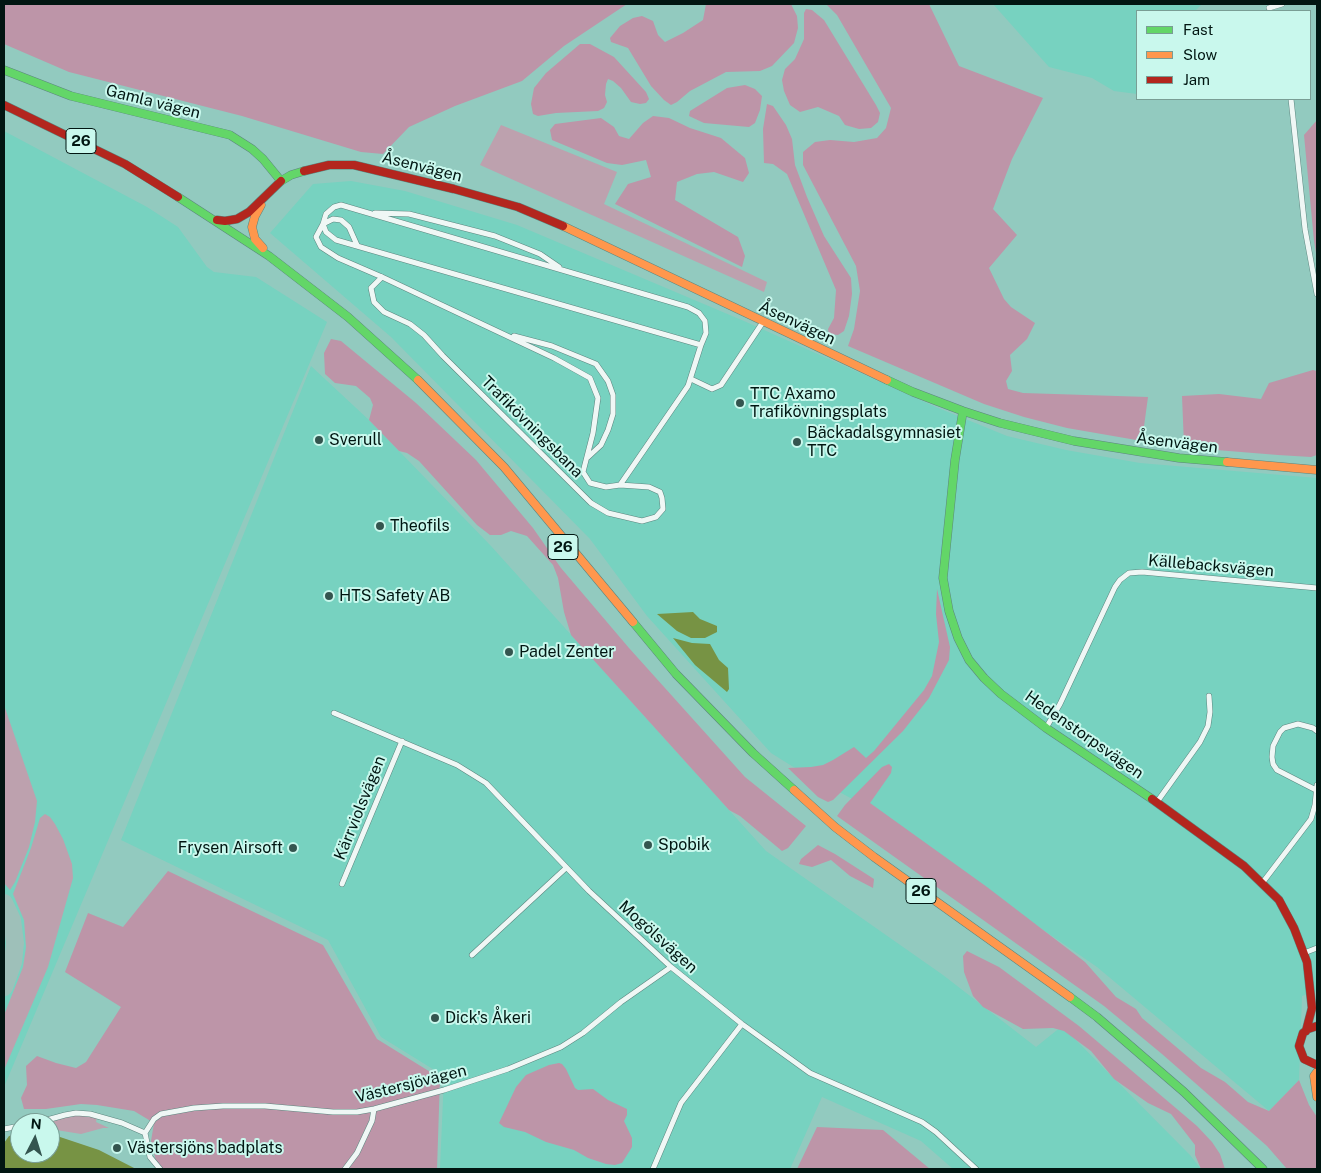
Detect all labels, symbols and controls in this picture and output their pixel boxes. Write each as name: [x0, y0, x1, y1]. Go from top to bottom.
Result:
legend: [1136, 10, 1311, 100]
text: Fast: [1183, 21, 1213, 38]
text: Slow: [1183, 46, 1217, 63]
text: Jam: [1183, 71, 1210, 88]
street label: Gamla vägen: [104, 81, 202, 123]
road number: 26: [66, 128, 96, 154]
street label: Åsenvägen: [380, 148, 464, 186]
street label: Åsenvägen: [756, 297, 838, 349]
street label: Trafikövningsbana: [477, 372, 587, 482]
place label: TTC Axamo Trafikövningsplats: [750, 384, 887, 422]
marker: TTC Axamo Trafikövningsplats: [734, 397, 746, 409]
place label: Bäckadalsgymnasiet TTC: [807, 423, 961, 461]
street label: Åsenvägen: [1135, 428, 1219, 458]
place label: Sverull: [329, 430, 382, 450]
marker: Sverull: [313, 434, 325, 446]
marker: Bäckadalsgymnasiet TTC: [791, 436, 803, 448]
place label: Theofils: [390, 516, 450, 536]
marker: Theofils: [374, 520, 386, 532]
road number: 26: [548, 534, 578, 560]
street label: Källebacksvägen: [1147, 551, 1275, 581]
place label: HTS Safety AB: [339, 586, 450, 606]
marker: HTS Safety AB: [323, 590, 335, 602]
place label: Padel Zenter: [519, 642, 614, 662]
marker: Padel Zenter: [503, 646, 515, 658]
street label: Hedenstorpsvägen: [1021, 687, 1147, 783]
street label: Kärrviolsvägen: [330, 753, 390, 863]
place label: Spobik: [658, 835, 710, 855]
place label: Frysen Airsoft: [178, 838, 283, 858]
marker: Spobik: [642, 839, 654, 851]
marker: Frysen Airsoft: [287, 842, 299, 854]
road number: 26: [906, 878, 936, 904]
street label: Mogölsvägen: [615, 897, 701, 977]
place label: Dick's Åkeri: [445, 1008, 531, 1028]
marker: Dick's Åkeri: [429, 1012, 441, 1024]
street label: Västersjövägen: [353, 1061, 469, 1107]
north arrow: [10, 1113, 60, 1163]
text: N: [30, 1116, 42, 1132]
place label: Västersjöns badplats: [127, 1138, 283, 1158]
marker: Västersjöns badplats: [111, 1142, 123, 1154]

